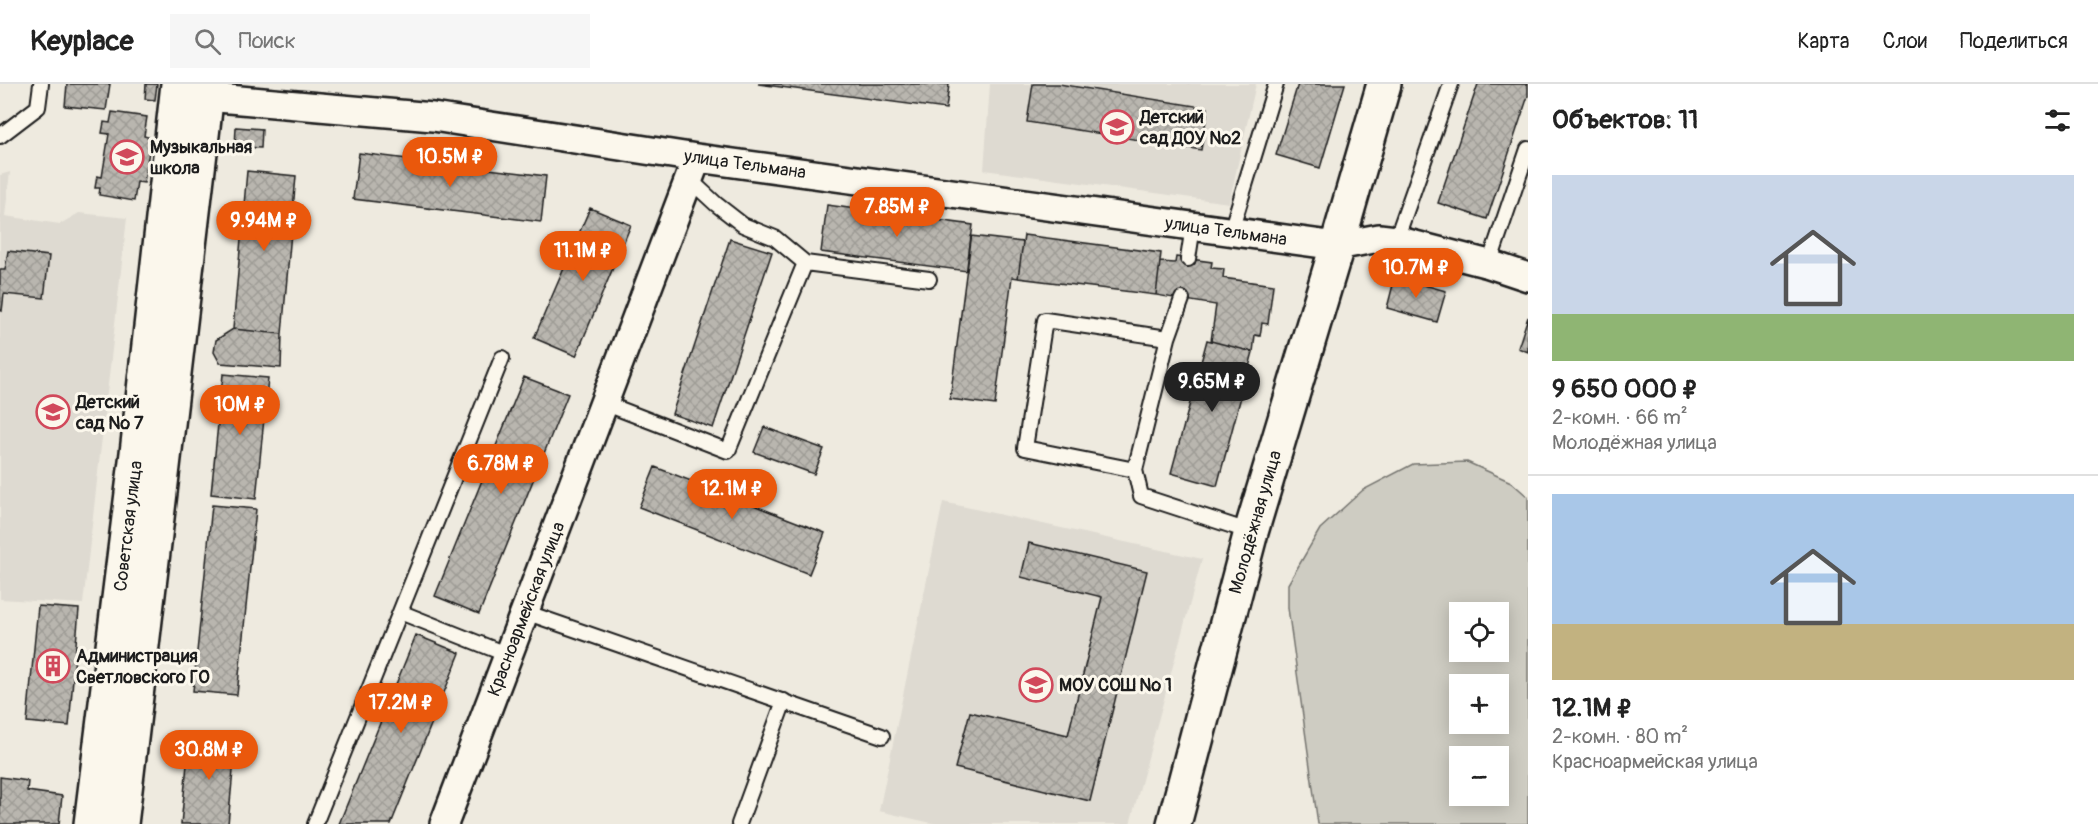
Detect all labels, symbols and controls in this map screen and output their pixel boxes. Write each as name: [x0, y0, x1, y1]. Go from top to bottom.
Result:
search box: [170, 14, 590, 68]
text: Keyplace: [30, 24, 134, 59]
icon: search: [191, 25, 224, 58]
text: Поиск: [239, 27, 296, 55]
text: Карта: [1797, 28, 1849, 55]
text: Слои: [1882, 28, 1927, 55]
text: Поделиться: [1960, 28, 2068, 55]
text: Объектов: 11: [1552, 104, 1698, 136]
icon: filters: [2041, 104, 2074, 137]
place label: Детский сад ДОУ №2: [1139, 106, 1241, 150]
school or university icon: Детский сад ДОУ №2: [1099, 109, 1135, 145]
place label: Музыкальная школа: [150, 136, 252, 180]
pin: 10.5M ₽: [395, 137, 505, 188]
school or university icon: Музыкальная школа: [109, 139, 145, 175]
text: 10.5M ₽: [416, 144, 484, 169]
street label: улица Тельмана: [681, 144, 807, 184]
pin: 7.85M ₽: [842, 187, 952, 238]
text: 7.85M ₽: [864, 194, 930, 219]
pin: 9.94M ₽: [209, 201, 319, 252]
text: 9.94M ₽: [230, 208, 298, 233]
street label: улица Тельмана: [1162, 211, 1288, 251]
icon: home: [1759, 214, 1867, 322]
pin: 11.1M ₽: [528, 231, 638, 282]
text: 11.1M ₽: [554, 238, 612, 263]
pin: 10.7M ₽: [1361, 248, 1471, 299]
text: 10.7M ₽: [1382, 255, 1450, 280]
pin: 9.65M ₽: [1157, 362, 1267, 413]
text: 9.65M ₽: [1178, 369, 1246, 394]
text: 9 650 000 ₽: [1552, 373, 1698, 405]
pin: 10M ₽: [198, 385, 282, 436]
place label: Детский сад № 7: [75, 391, 144, 435]
text: 10M ₽: [214, 392, 266, 417]
school or university icon: Детский сад № 7: [35, 394, 71, 430]
text: 2-комн. · 66 m²: [1552, 405, 1688, 430]
text: Молодёжная улица: [1552, 430, 1717, 455]
pin: 6.78M ₽: [446, 444, 556, 495]
street label: Молодёжная улица: [1224, 448, 1287, 597]
text: 6.78M ₽: [467, 451, 535, 476]
street label: Советская улица: [109, 459, 148, 593]
pin: 12.1M ₽: [677, 469, 787, 520]
text: 12.1M ₽: [701, 476, 763, 501]
street label: Красноармейская улица: [483, 519, 570, 700]
icon: home: [1759, 533, 1867, 641]
map controls: [1449, 602, 1509, 806]
button: locate: [1449, 602, 1509, 662]
place label: Администрация Светловского ГО: [76, 645, 210, 689]
building icon: Администрация Светловского ГО: [35, 648, 71, 684]
school or university icon: МОУ СОШ № 1: [1018, 667, 1054, 703]
place label: МОУ СОШ № 1: [1059, 674, 1172, 697]
button: +: [1449, 674, 1509, 734]
pin: 17.2M ₽: [346, 683, 456, 734]
text: 17.2M ₽: [369, 690, 433, 715]
text: 12.1M ₽: [1552, 692, 1633, 724]
text: 2-комн. · 80 m²: [1552, 724, 1688, 749]
pin: 30.8M ₽: [154, 730, 264, 781]
text: 30.8M ₽: [174, 737, 244, 762]
button: −: [1449, 746, 1509, 806]
text: Красноармейская улица: [1552, 749, 1758, 774]

